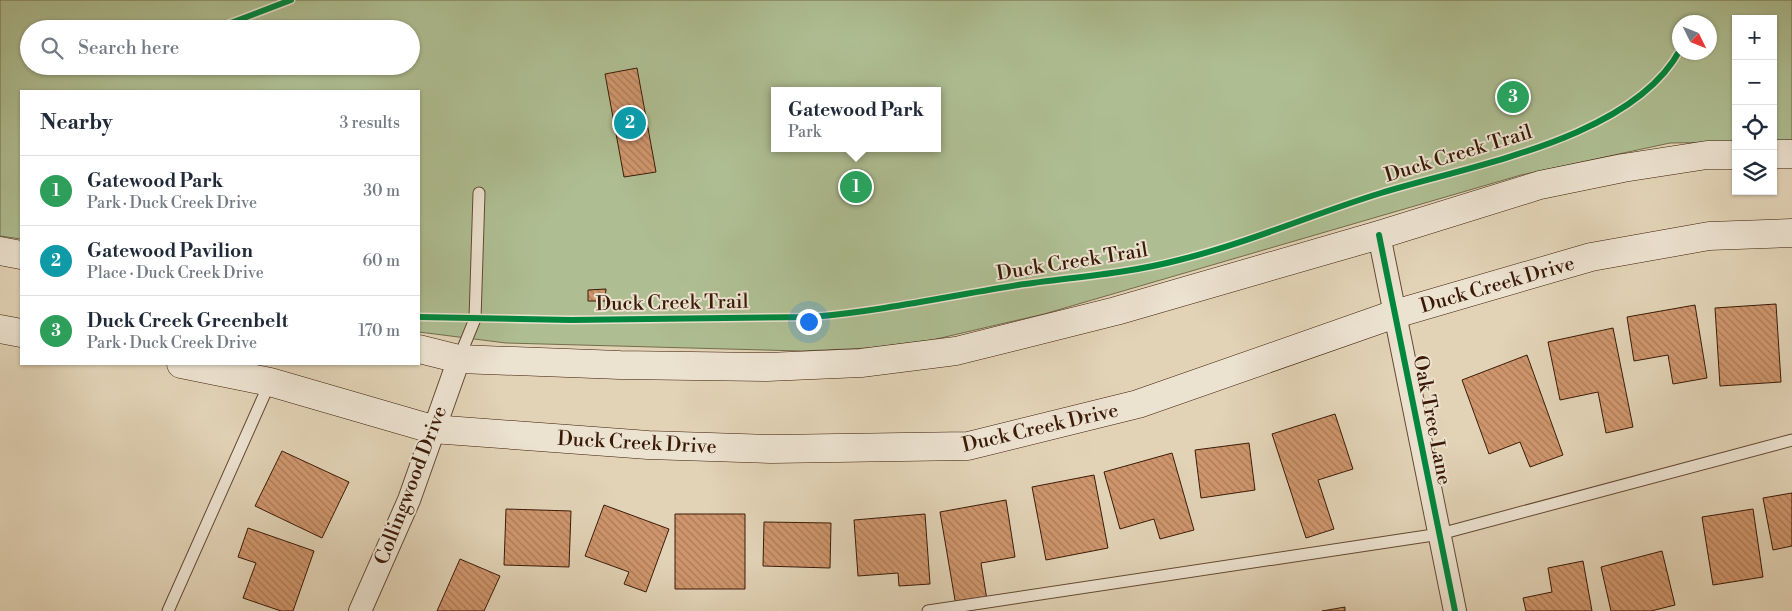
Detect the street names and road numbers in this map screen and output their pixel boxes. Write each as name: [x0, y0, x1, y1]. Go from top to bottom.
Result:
street label: Duck Creek Trail: [1382, 120, 1535, 189]
street label: Duck Creek Trail: [995, 238, 1150, 287]
street label: Duck Creek Drive: [1417, 251, 1578, 319]
street label: Duck Creek Trail: [595, 290, 749, 317]
street label: Oak Tree Lane: [1407, 353, 1456, 487]
street label: Duck Creek Drive: [960, 398, 1121, 459]
street label: Collingwood Drive: [370, 403, 453, 569]
street label: Duck Creek Drive: [557, 427, 717, 460]

